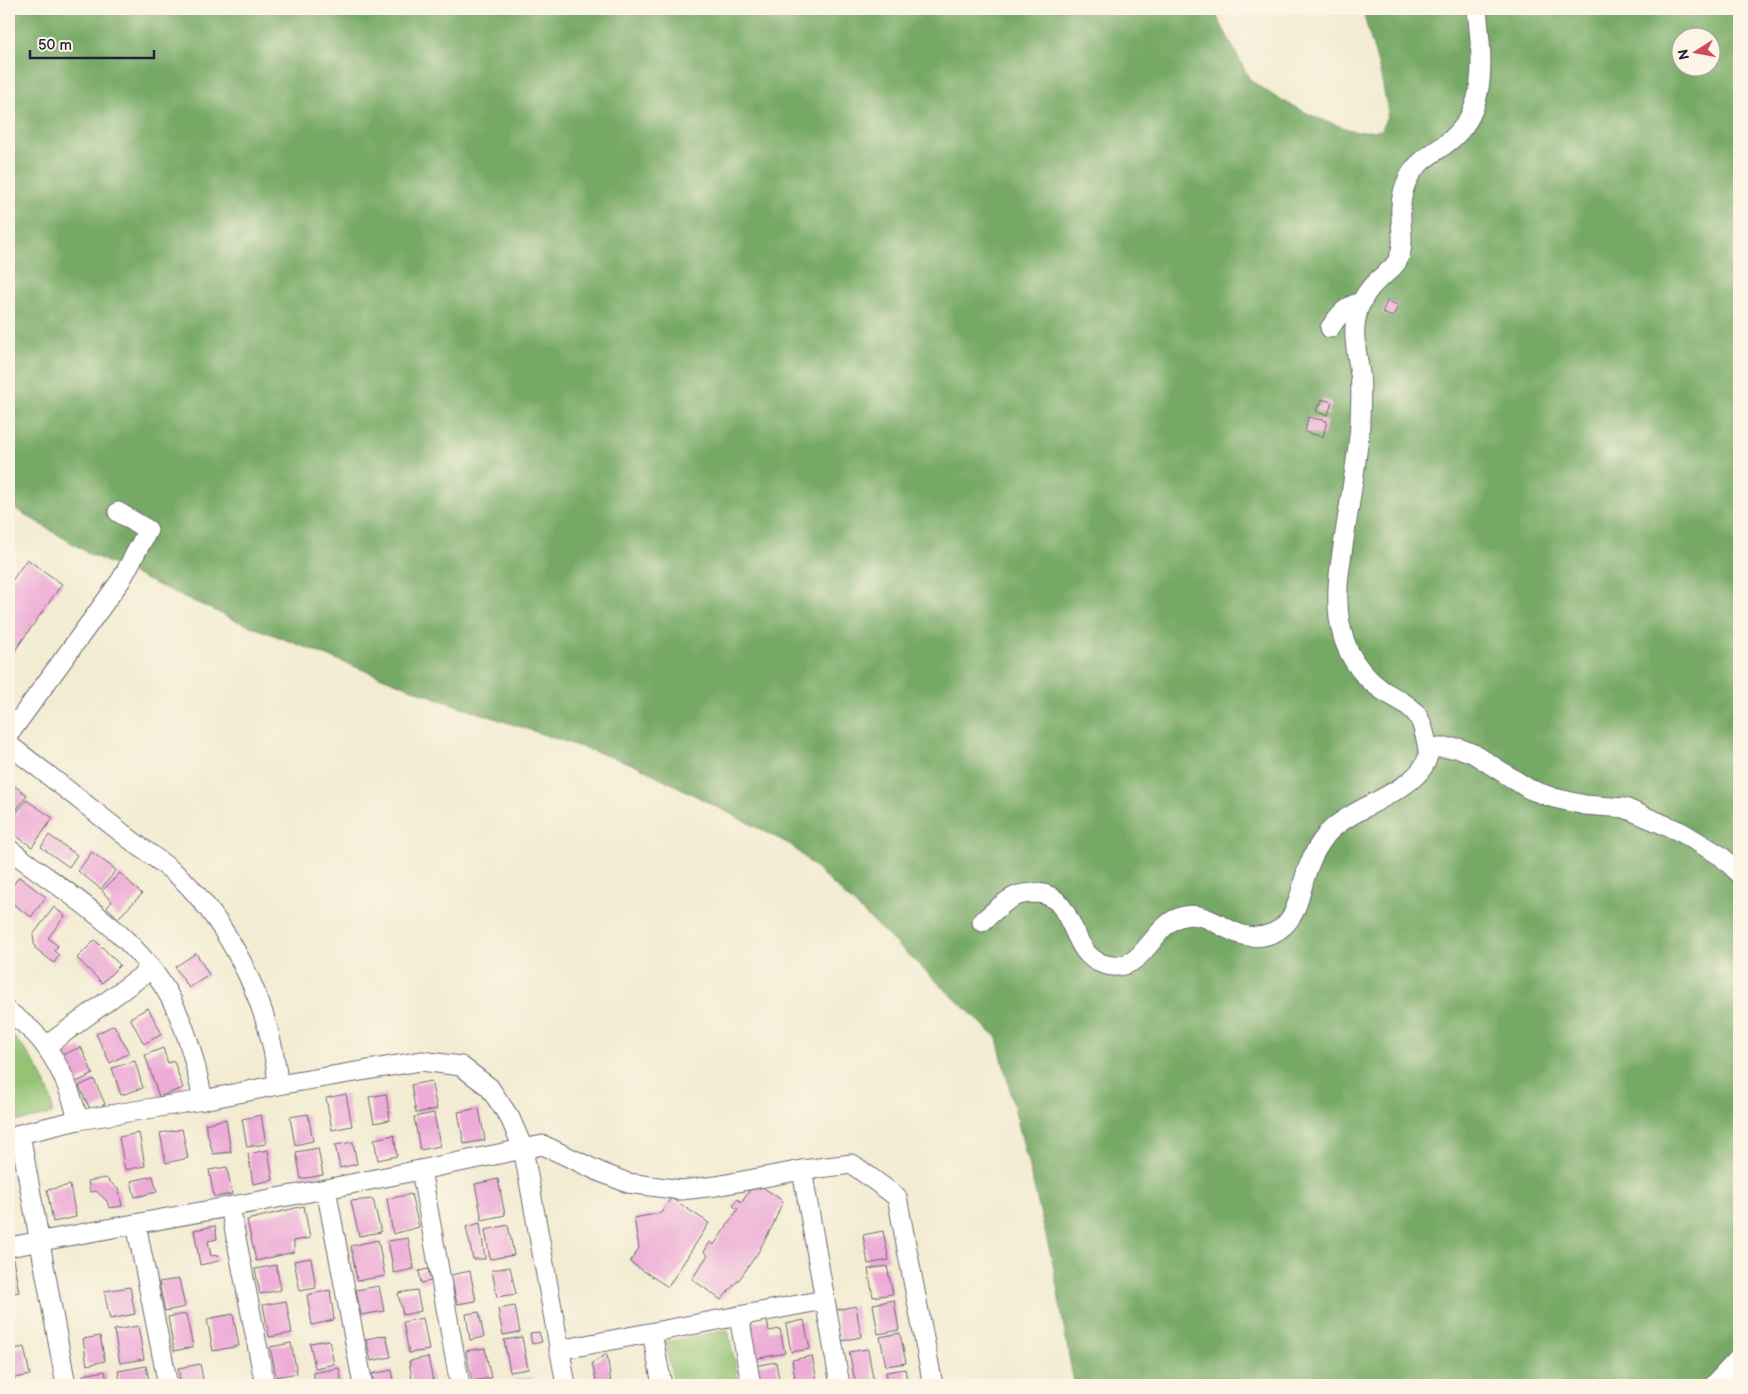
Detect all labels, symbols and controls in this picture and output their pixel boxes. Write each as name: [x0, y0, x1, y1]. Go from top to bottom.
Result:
scale bar: [30, 28, 154, 60]
north arrow: [1670, 28, 1720, 78]
text: 50 m: [38, 36, 72, 55]
text: N: [1674, 48, 1693, 61]

